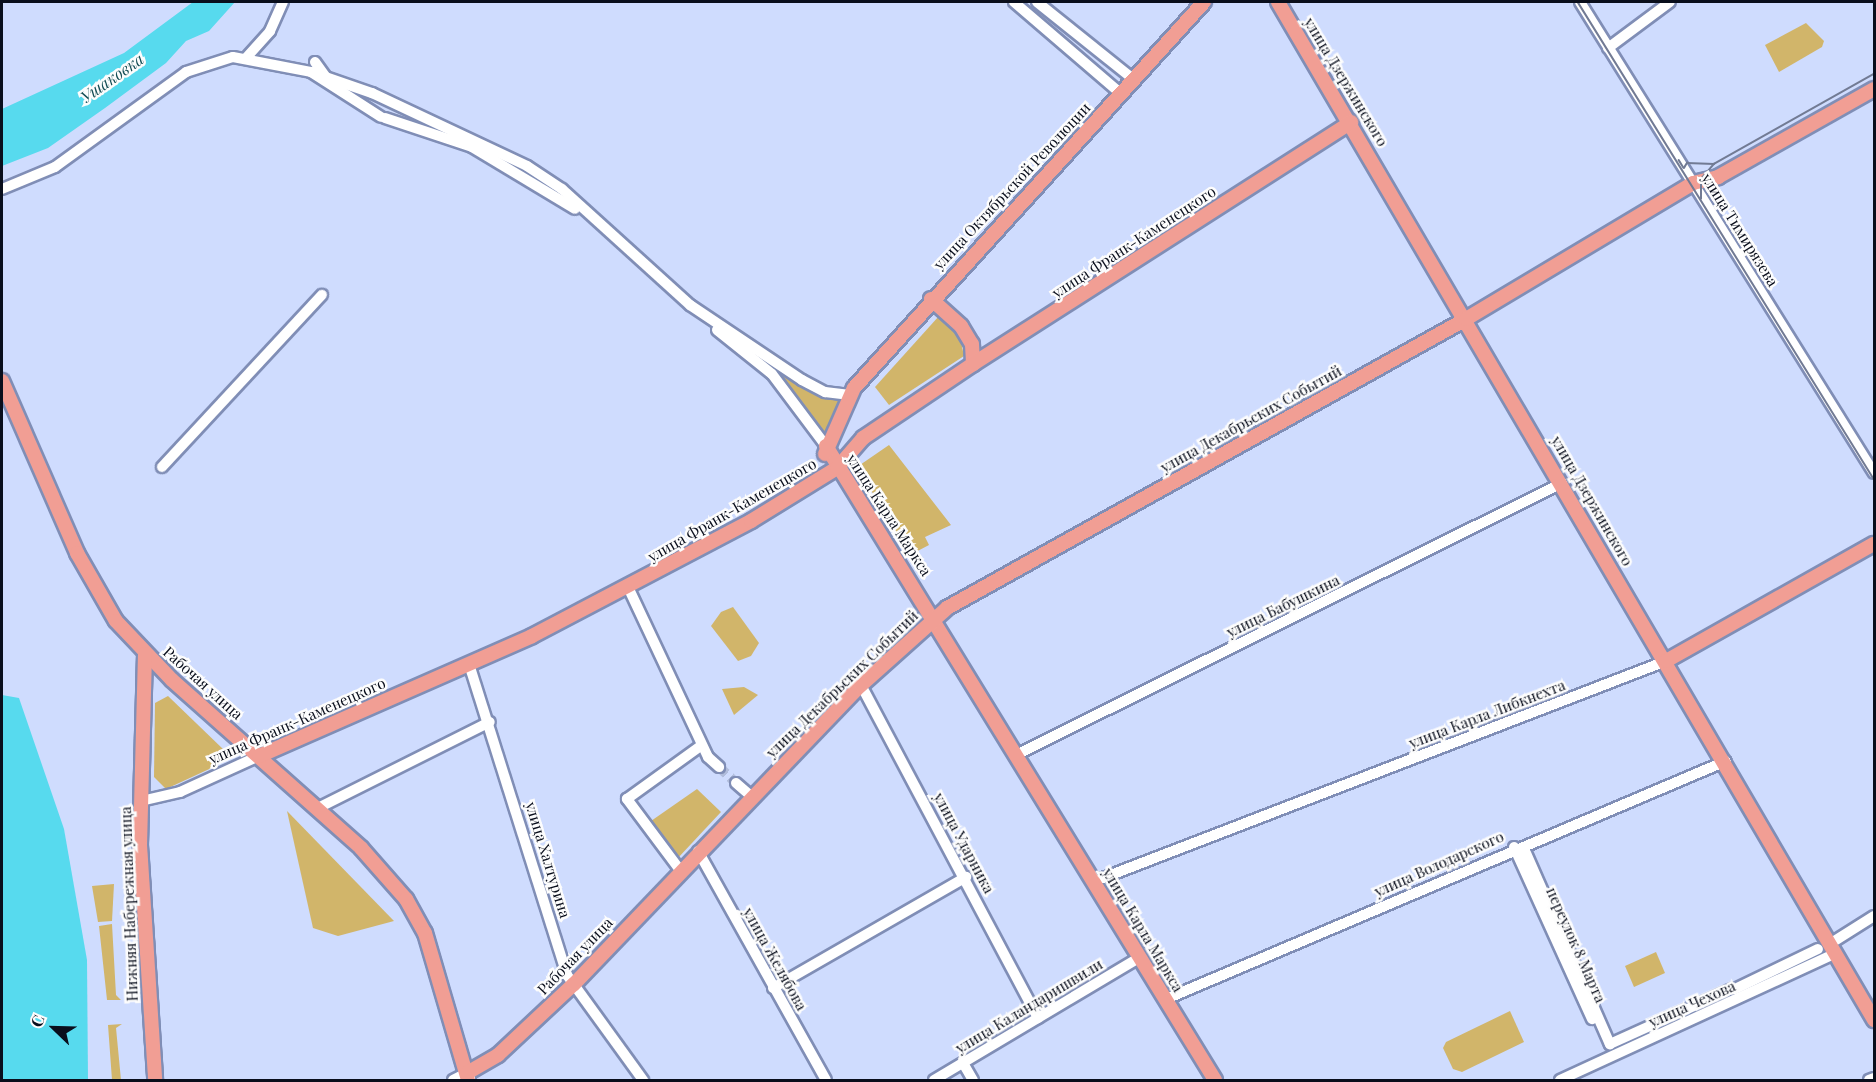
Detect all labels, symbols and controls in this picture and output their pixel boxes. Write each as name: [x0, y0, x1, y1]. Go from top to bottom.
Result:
street label: улица Дзержинского: [1300, 14, 1392, 150]
water label: Ушаковка: [77, 49, 147, 107]
street label: улица Октябрьской Революции: [930, 99, 1094, 273]
street label: улица Тимирязева: [1698, 170, 1782, 290]
street label: улица Франк-Каменецкого: [1049, 182, 1219, 302]
street label: улица Декабрьских Событий: [1157, 362, 1345, 476]
street label: улица Дзержинского: [1547, 433, 1637, 569]
street label: улица Карла Маркса: [843, 451, 935, 579]
street label: улица Франк-Каменецкого: [645, 454, 819, 566]
street label: улица Бабушкина: [1224, 571, 1342, 641]
street label: улица Декабрьских Событий: [762, 607, 922, 761]
street label: Рабочая улица: [160, 643, 246, 723]
street label: улица Франк-Каменецкого: [206, 674, 388, 768]
street label: улица Карла Либкнехта: [1406, 676, 1568, 752]
street label: улица Ударника: [930, 790, 998, 896]
street label: улица Халтурина: [522, 800, 574, 920]
street label: Нижняя Набережная улица: [117, 806, 141, 1002]
street label: улица Володарского: [1372, 827, 1506, 901]
street label: улица Карла Маркса: [1099, 865, 1187, 995]
street label: переулок 8 Марта: [1542, 885, 1610, 1005]
street label: улица Желябова: [739, 905, 811, 1013]
street label: Рабочая улица: [534, 914, 616, 998]
street label: улица Каландаришвили: [952, 955, 1106, 1057]
street label: улица Чехова: [1646, 977, 1738, 1031]
north arrow: [24, 998, 84, 1058]
text: С: [25, 1011, 49, 1030]

